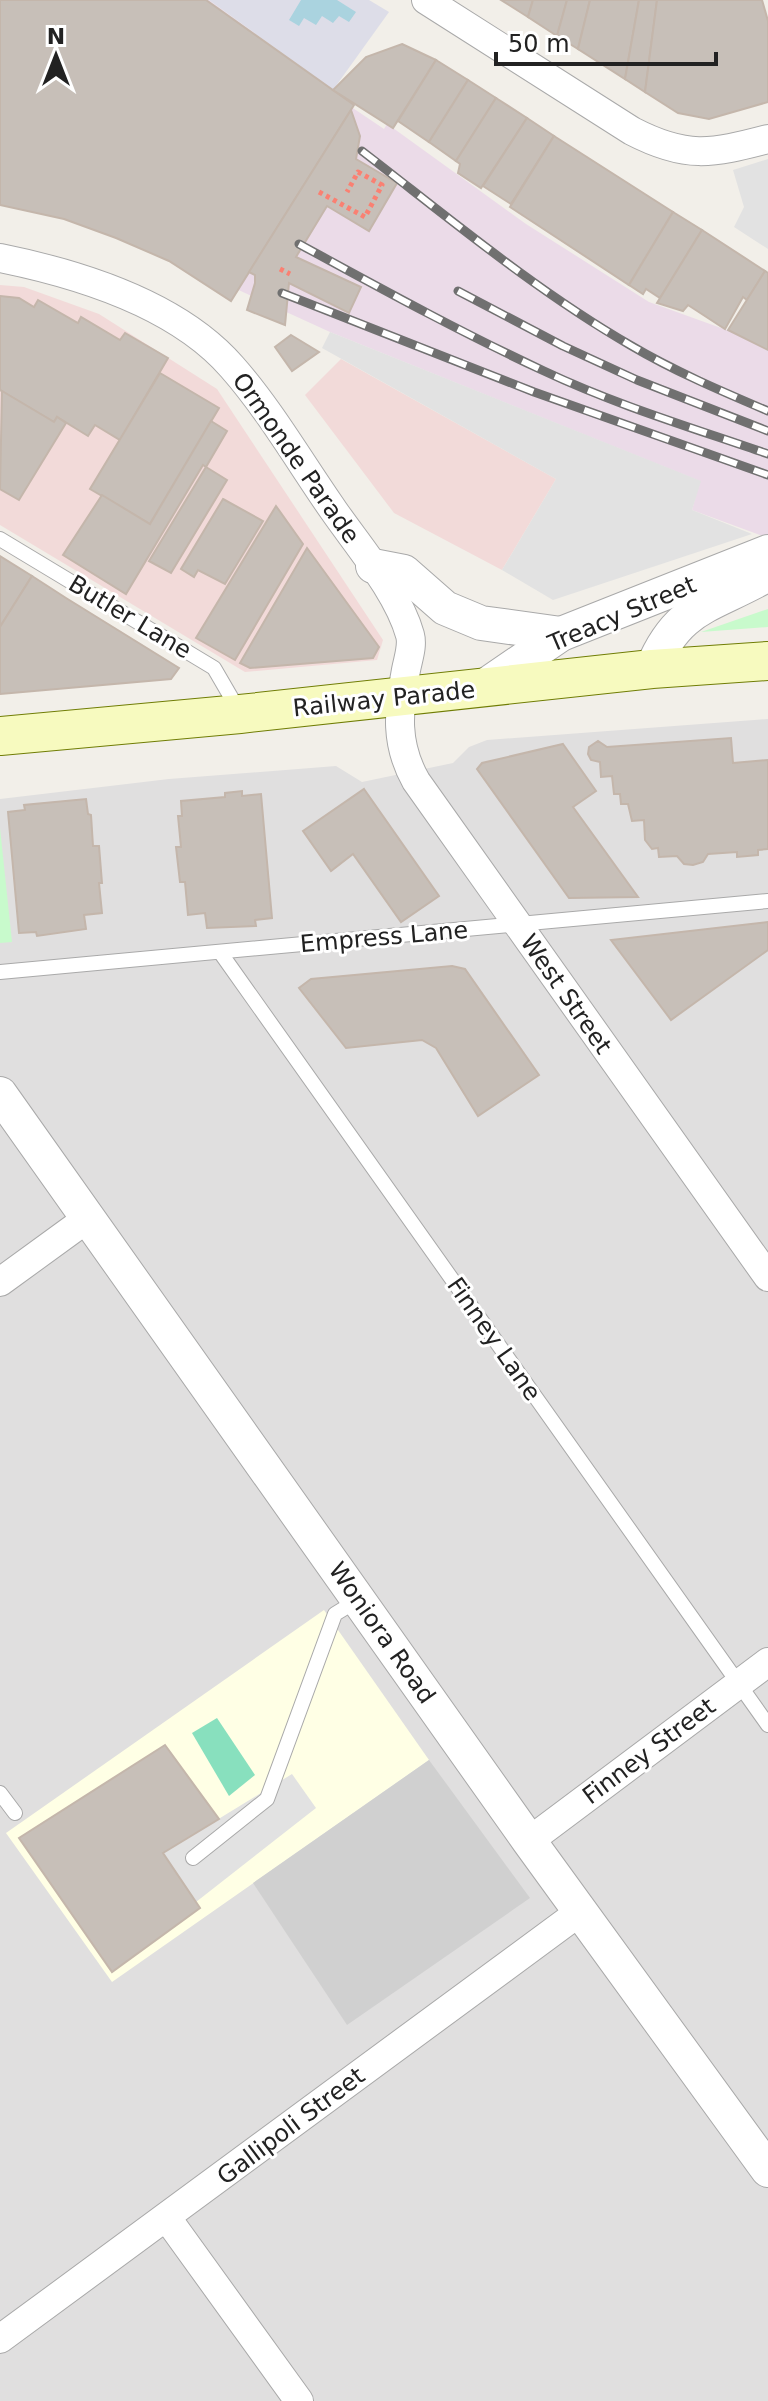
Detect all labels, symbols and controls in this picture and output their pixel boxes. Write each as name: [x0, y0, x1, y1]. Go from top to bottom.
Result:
north arrow: [16, 16, 96, 96]
scale bar: [496, 16, 716, 66]
text: N: [47, 24, 65, 49]
text: 50 m: [508, 30, 570, 58]
street label: Ormonde Parade: [227, 367, 365, 549]
street label: Butler Lane: [64, 569, 196, 665]
street label: Treacy Street: [543, 570, 700, 658]
street label: Railway Parade: [292, 676, 476, 722]
street label: Empress Lane: [299, 916, 469, 958]
street label: West Street: [515, 929, 617, 1059]
street label: Finney Lane: [441, 1272, 547, 1406]
street label: Woniora Road: [323, 1557, 441, 1709]
street label: Finney Street: [577, 1692, 721, 1810]
street label: Gallipoli Street: [212, 2062, 370, 2190]

